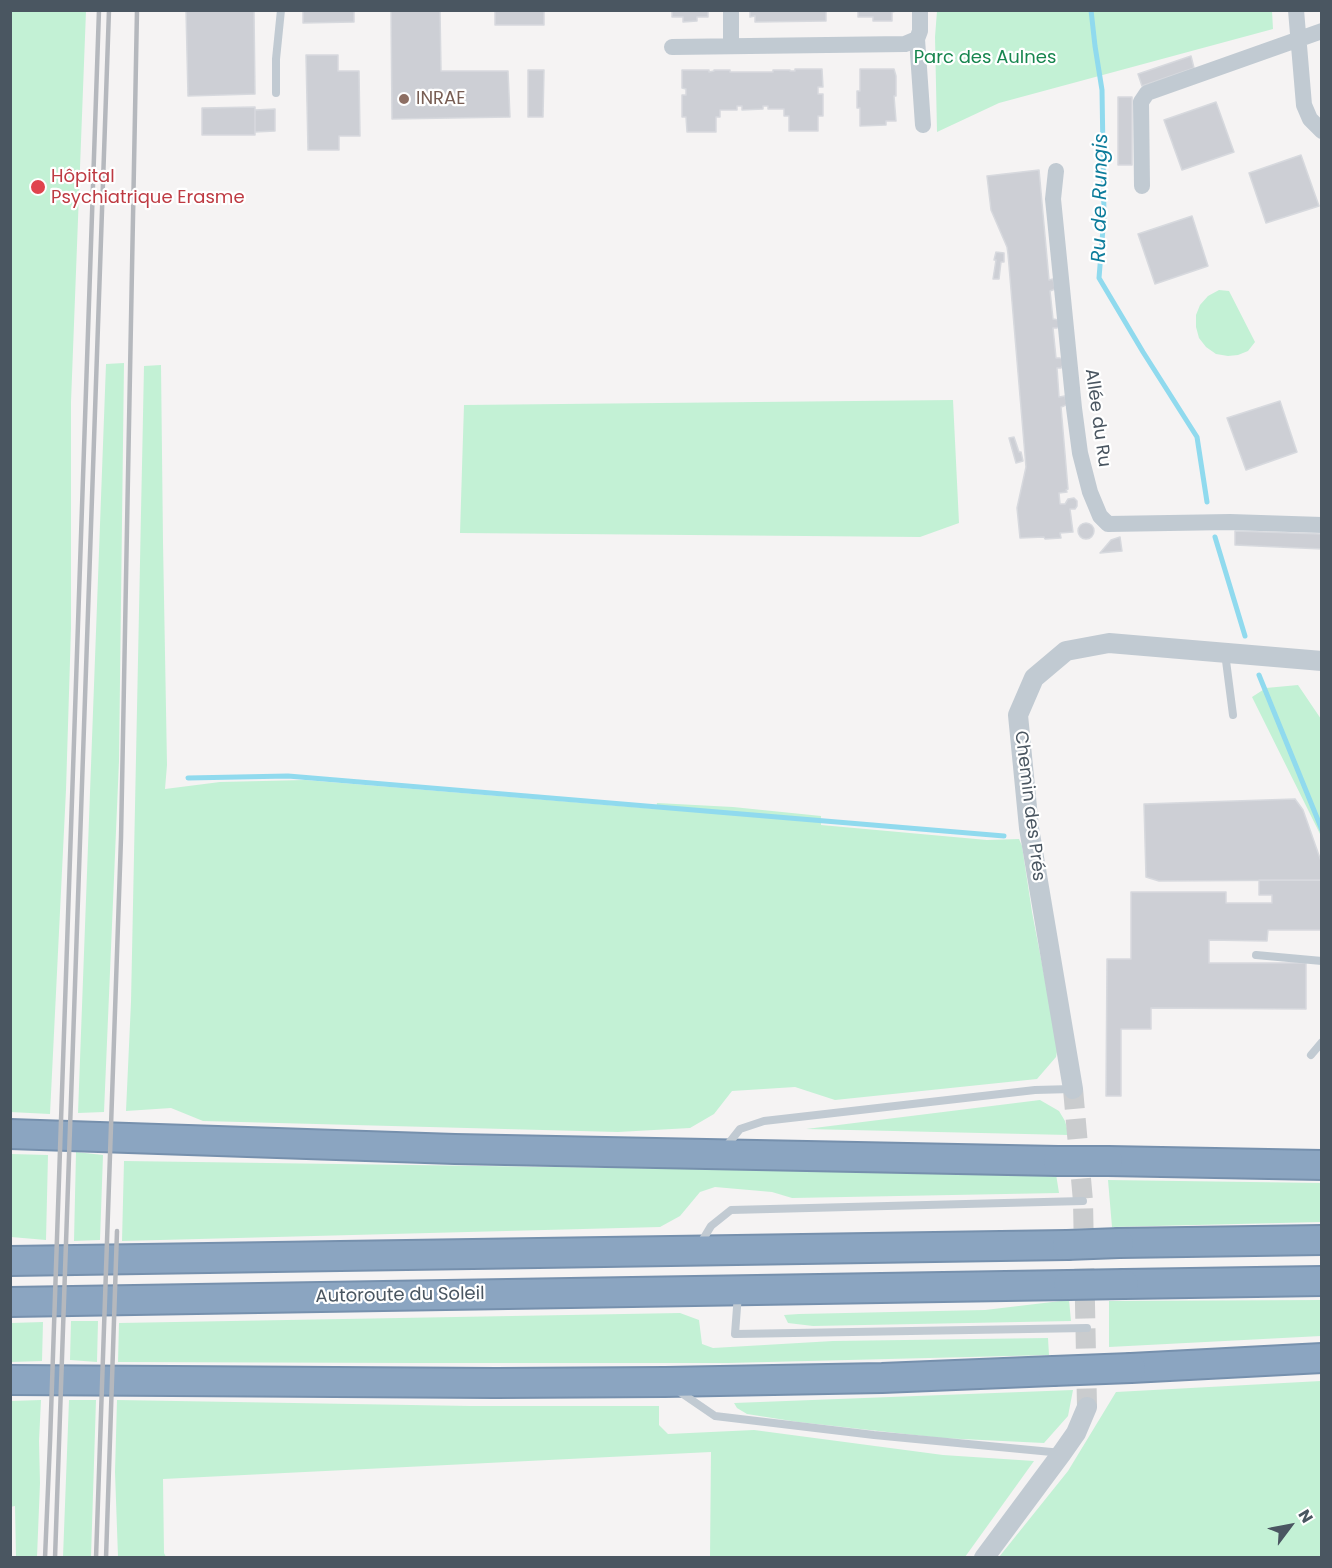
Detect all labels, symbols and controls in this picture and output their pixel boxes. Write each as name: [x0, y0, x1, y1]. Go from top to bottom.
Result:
park label: Parc des Aulnes: [914, 47, 1056, 69]
place label: INRAE: [416, 88, 465, 110]
marker: INRAE: [397, 92, 411, 106]
water label: Ru de Rungis: [1088, 133, 1114, 263]
place label: Hôpital Psychiatrique Erasme: [51, 166, 245, 208]
marker: Hôpital Psychiatrique Erasme: [29, 178, 47, 196]
street label: Allée du Ru: [1079, 367, 1115, 469]
street label: Chemin des Prés: [1009, 730, 1049, 882]
street label: Autoroute du Soleil: [315, 1284, 485, 1308]
north arrow: [1260, 1496, 1320, 1556]
text: N: [1293, 1505, 1319, 1527]

